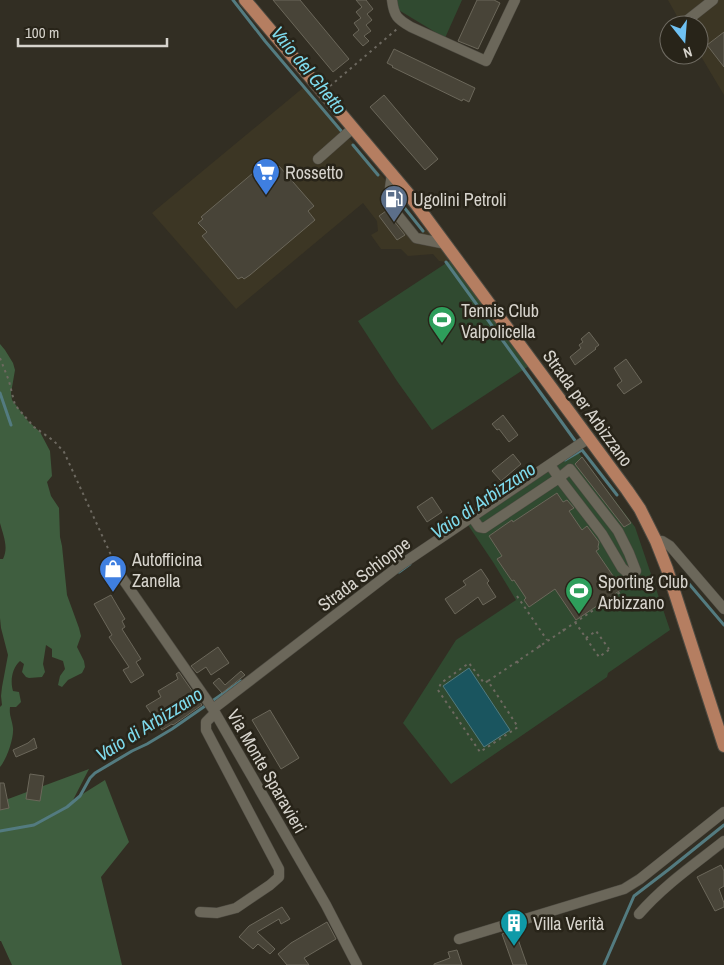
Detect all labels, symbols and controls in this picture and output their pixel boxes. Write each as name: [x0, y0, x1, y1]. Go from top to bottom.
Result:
scale bar: [18, 15, 166, 47]
north arrow: [659, 15, 709, 65]
water label: Vaio del Ghetto: [265, 20, 353, 120]
text: 100 m: [25, 22, 59, 43]
text: N: [681, 43, 694, 62]
supermarket icon: Rossetto: [251, 157, 281, 196]
place label: Rossetto: [285, 160, 343, 185]
fuel station icon: Ugolini Petroli: [379, 184, 409, 223]
place label: Ugolini Petroli: [413, 187, 507, 212]
place label: Tennis Club Valpolicella: [461, 298, 539, 344]
sports icon: Tennis Club Valpolicella: [427, 305, 457, 344]
street label: Strada per Arbizzano: [537, 345, 639, 471]
water label: Vaio di Arbizzano: [425, 455, 541, 545]
street label: Strada Schioppe: [313, 531, 415, 617]
place label: Autofficina Zanella: [131, 547, 202, 593]
shop icon: Autofficina Zanella: [98, 554, 128, 593]
place label: Sporting Club Arbizzano: [597, 569, 688, 615]
sports icon: Sporting Club Arbizzano: [564, 576, 594, 615]
water label: Vaio di Arbizzano: [91, 681, 208, 767]
street label: Via Monte Sparavieri: [221, 704, 313, 838]
building icon: Villa Verità: [499, 908, 529, 947]
place label: Villa Verità: [533, 911, 604, 936]

